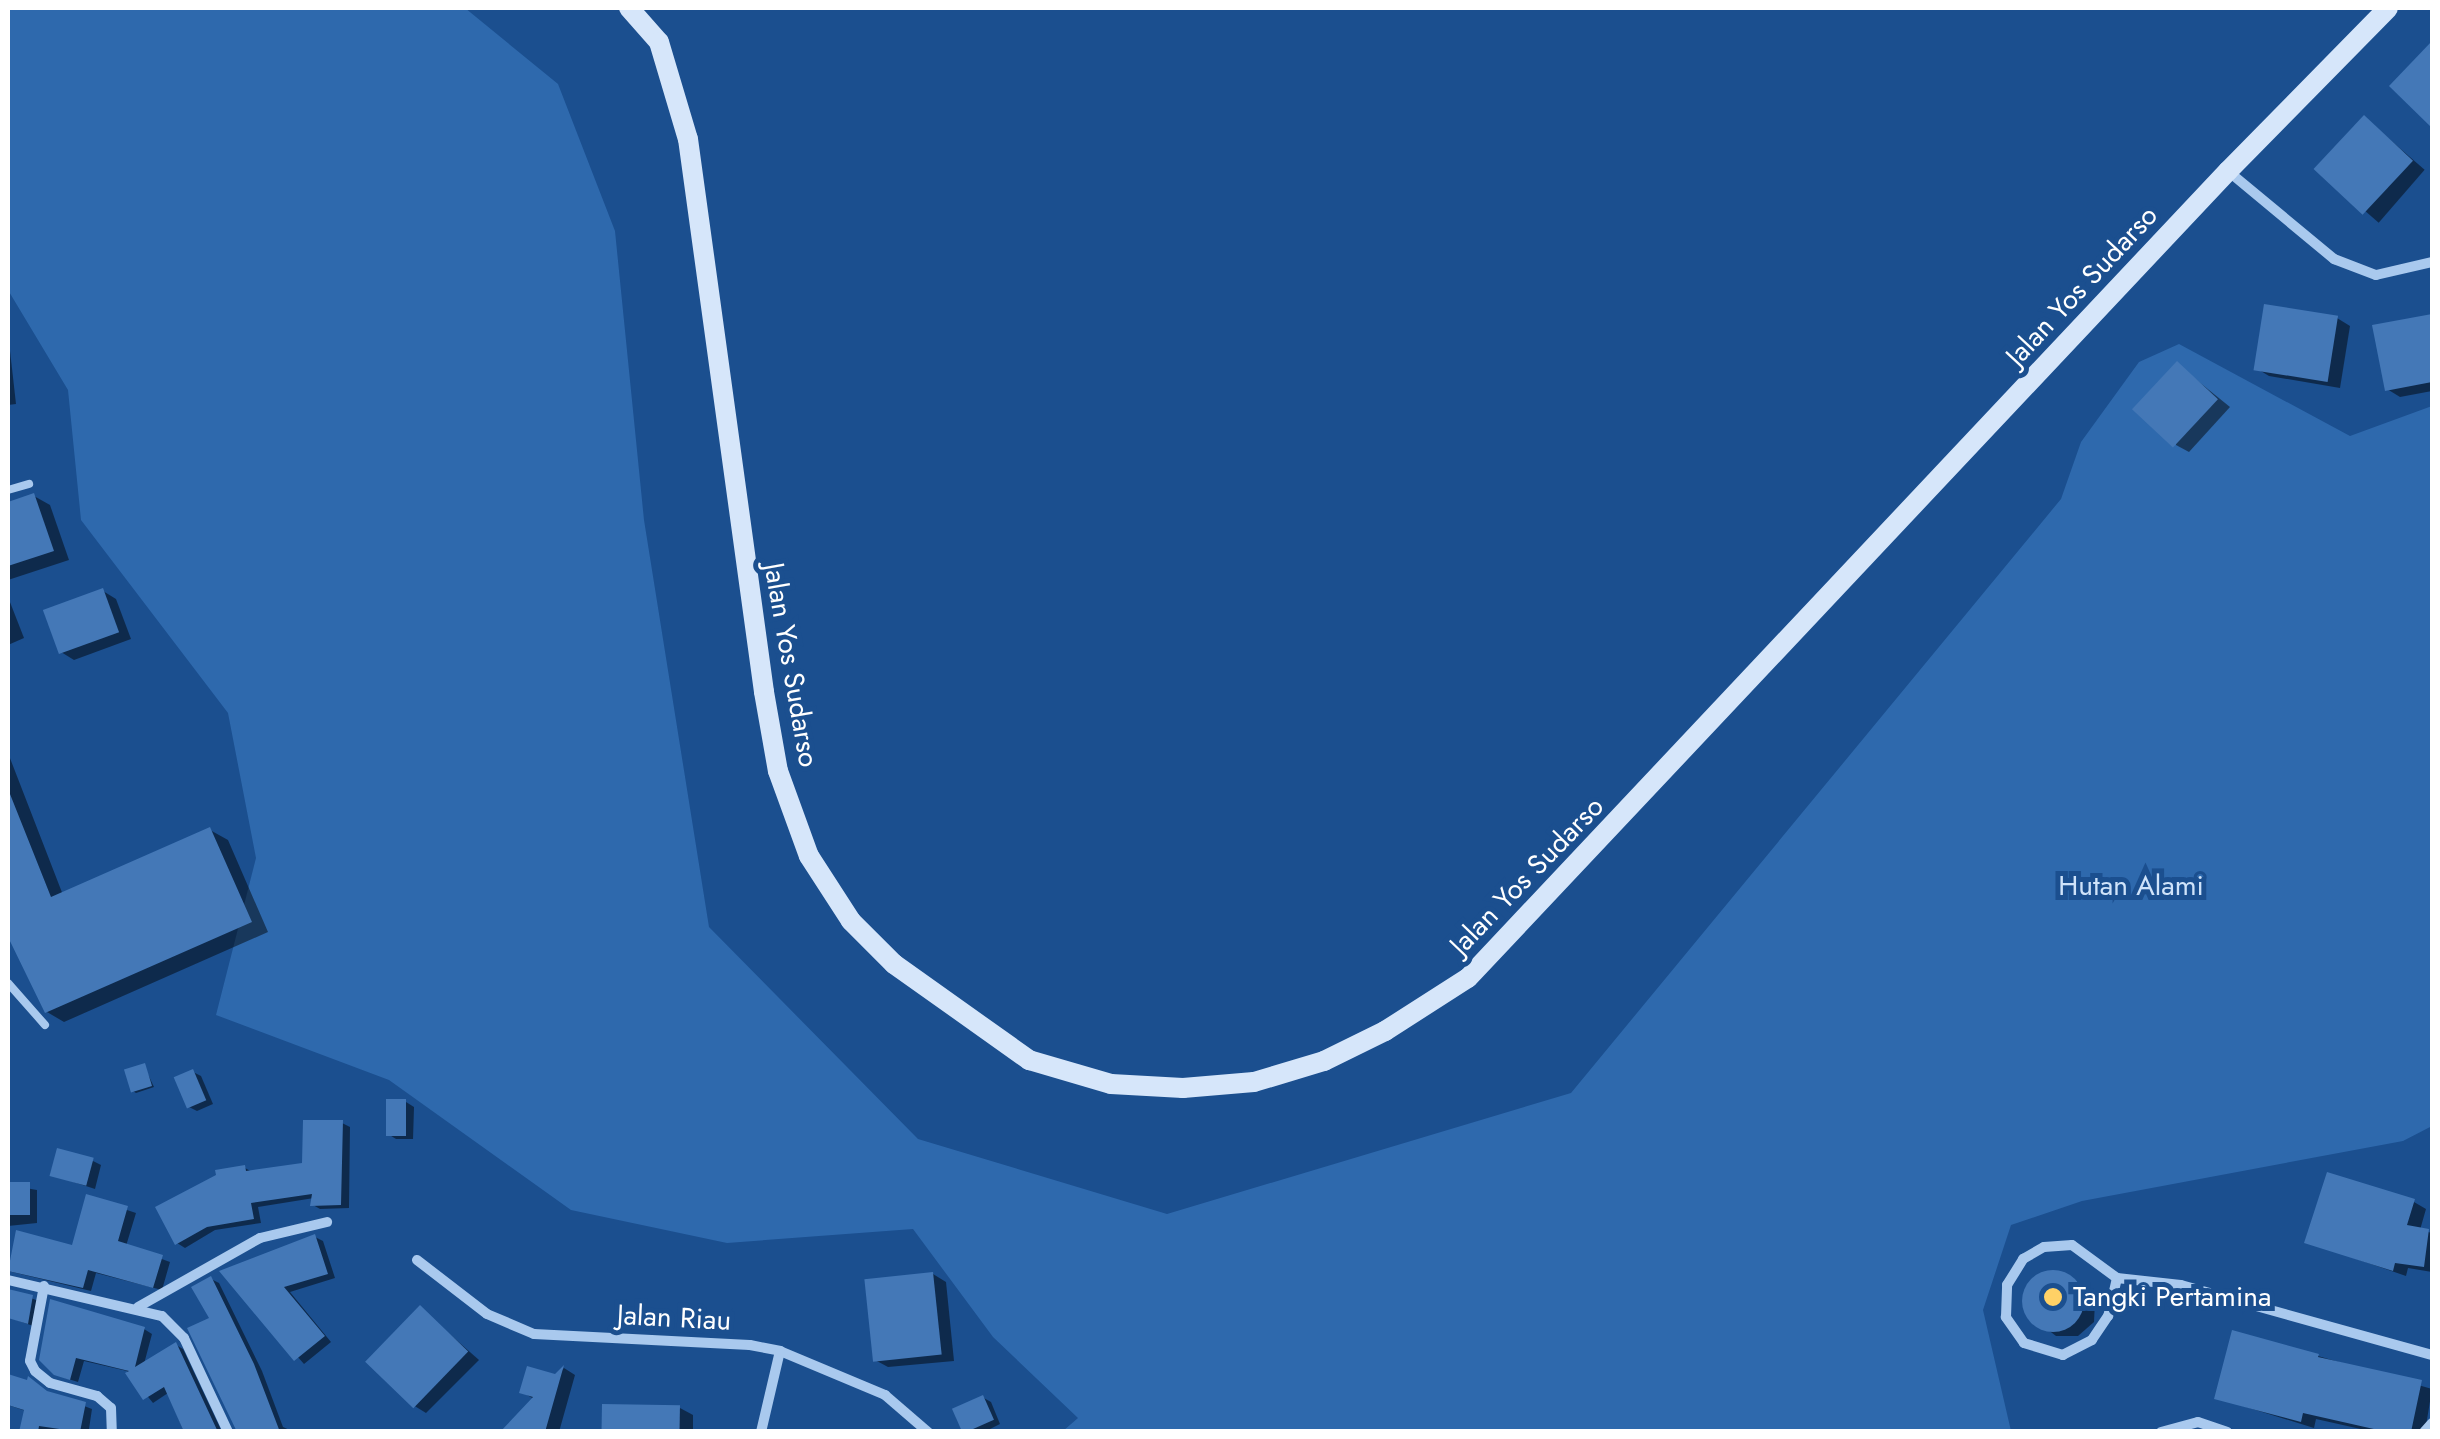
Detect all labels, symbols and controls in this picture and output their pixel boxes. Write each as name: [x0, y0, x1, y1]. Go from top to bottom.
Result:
street label: Jalan Yos Sudarso: [1999, 199, 2165, 373]
street label: Jalan Yos Sudarso: [757, 560, 825, 770]
street label: Jalan Yos Sudarso: [1443, 790, 1611, 962]
park label: Hutan Alami: [2058, 869, 2204, 903]
place label: Tangki Pertamina: [2073, 1280, 2271, 1314]
marker: Tangki Pertamina: [2042, 1286, 2064, 1308]
street label: Jalan Riau: [616, 1298, 732, 1338]

